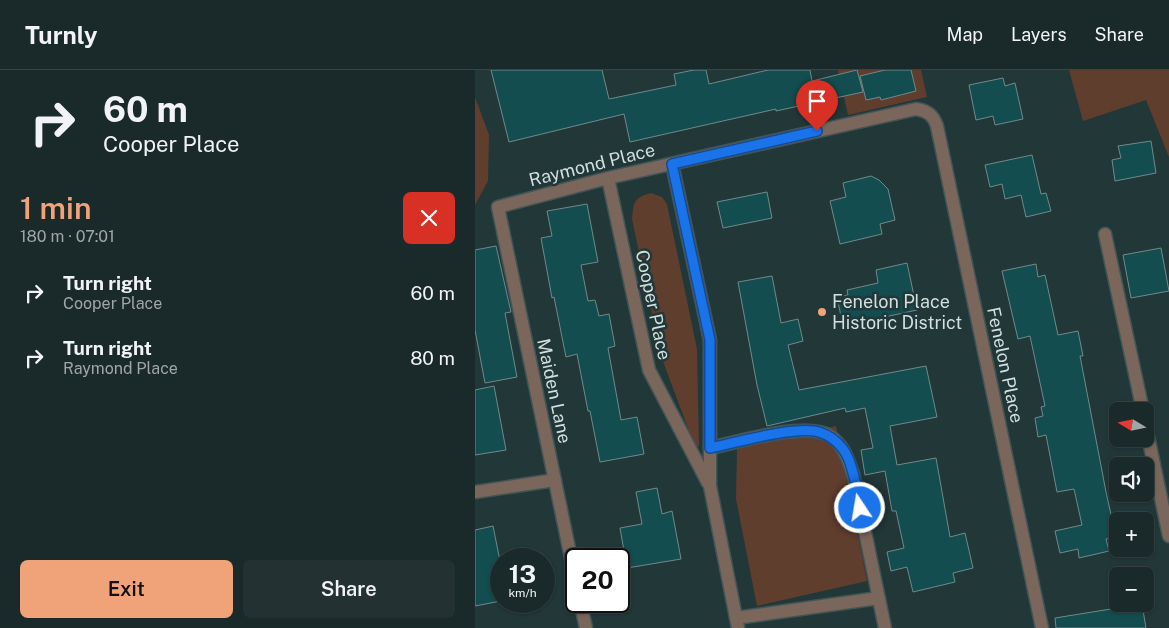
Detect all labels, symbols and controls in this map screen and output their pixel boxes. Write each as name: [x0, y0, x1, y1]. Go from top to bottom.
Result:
text: Turnly: [25, 21, 98, 49]
text: Map: [947, 24, 983, 45]
text: Layers: [1011, 24, 1067, 45]
text: Share: [1095, 24, 1144, 45]
pin: [796, 80, 838, 131]
icon: arrive: [803, 87, 831, 115]
text: 60 m: [103, 89, 188, 130]
icon: right: [20, 90, 85, 155]
text: Cooper Place: [103, 131, 240, 157]
street label: Raymond Place: [527, 139, 657, 190]
text: 1 min: [20, 190, 91, 226]
button: close: [403, 192, 455, 244]
text: 180 m · 07:01: [20, 227, 115, 246]
street label: Cooper Place: [632, 248, 675, 362]
text: Turn right: [63, 272, 152, 294]
icon: right: [20, 279, 48, 307]
text: 60 m: [411, 282, 455, 304]
place label: Fenelon Place Historic District: [832, 291, 962, 333]
text: Cooper Place: [63, 294, 162, 313]
street label: Fenelon Place: [983, 305, 1028, 425]
marker: Fenelon Place Historic District: [816, 306, 828, 318]
text: Turn right: [63, 337, 152, 359]
street label: Maiden Lane: [533, 337, 576, 445]
icon: right: [20, 344, 48, 372]
text: 80 m: [410, 347, 455, 369]
text: Raymond Place: [63, 359, 178, 378]
north arrow: [1109, 402, 1154, 448]
map controls: [1109, 402, 1154, 612]
button: sound: [1109, 457, 1154, 502]
position arrow: [833, 481, 885, 533]
button: +: [1109, 512, 1154, 557]
speed limit sign: 20: [565, 548, 630, 613]
text: 13: [509, 559, 536, 589]
button: Exit: [20, 560, 233, 618]
button: Share: [243, 560, 455, 618]
button: −: [1109, 567, 1154, 612]
text: km/h: [508, 586, 537, 600]

